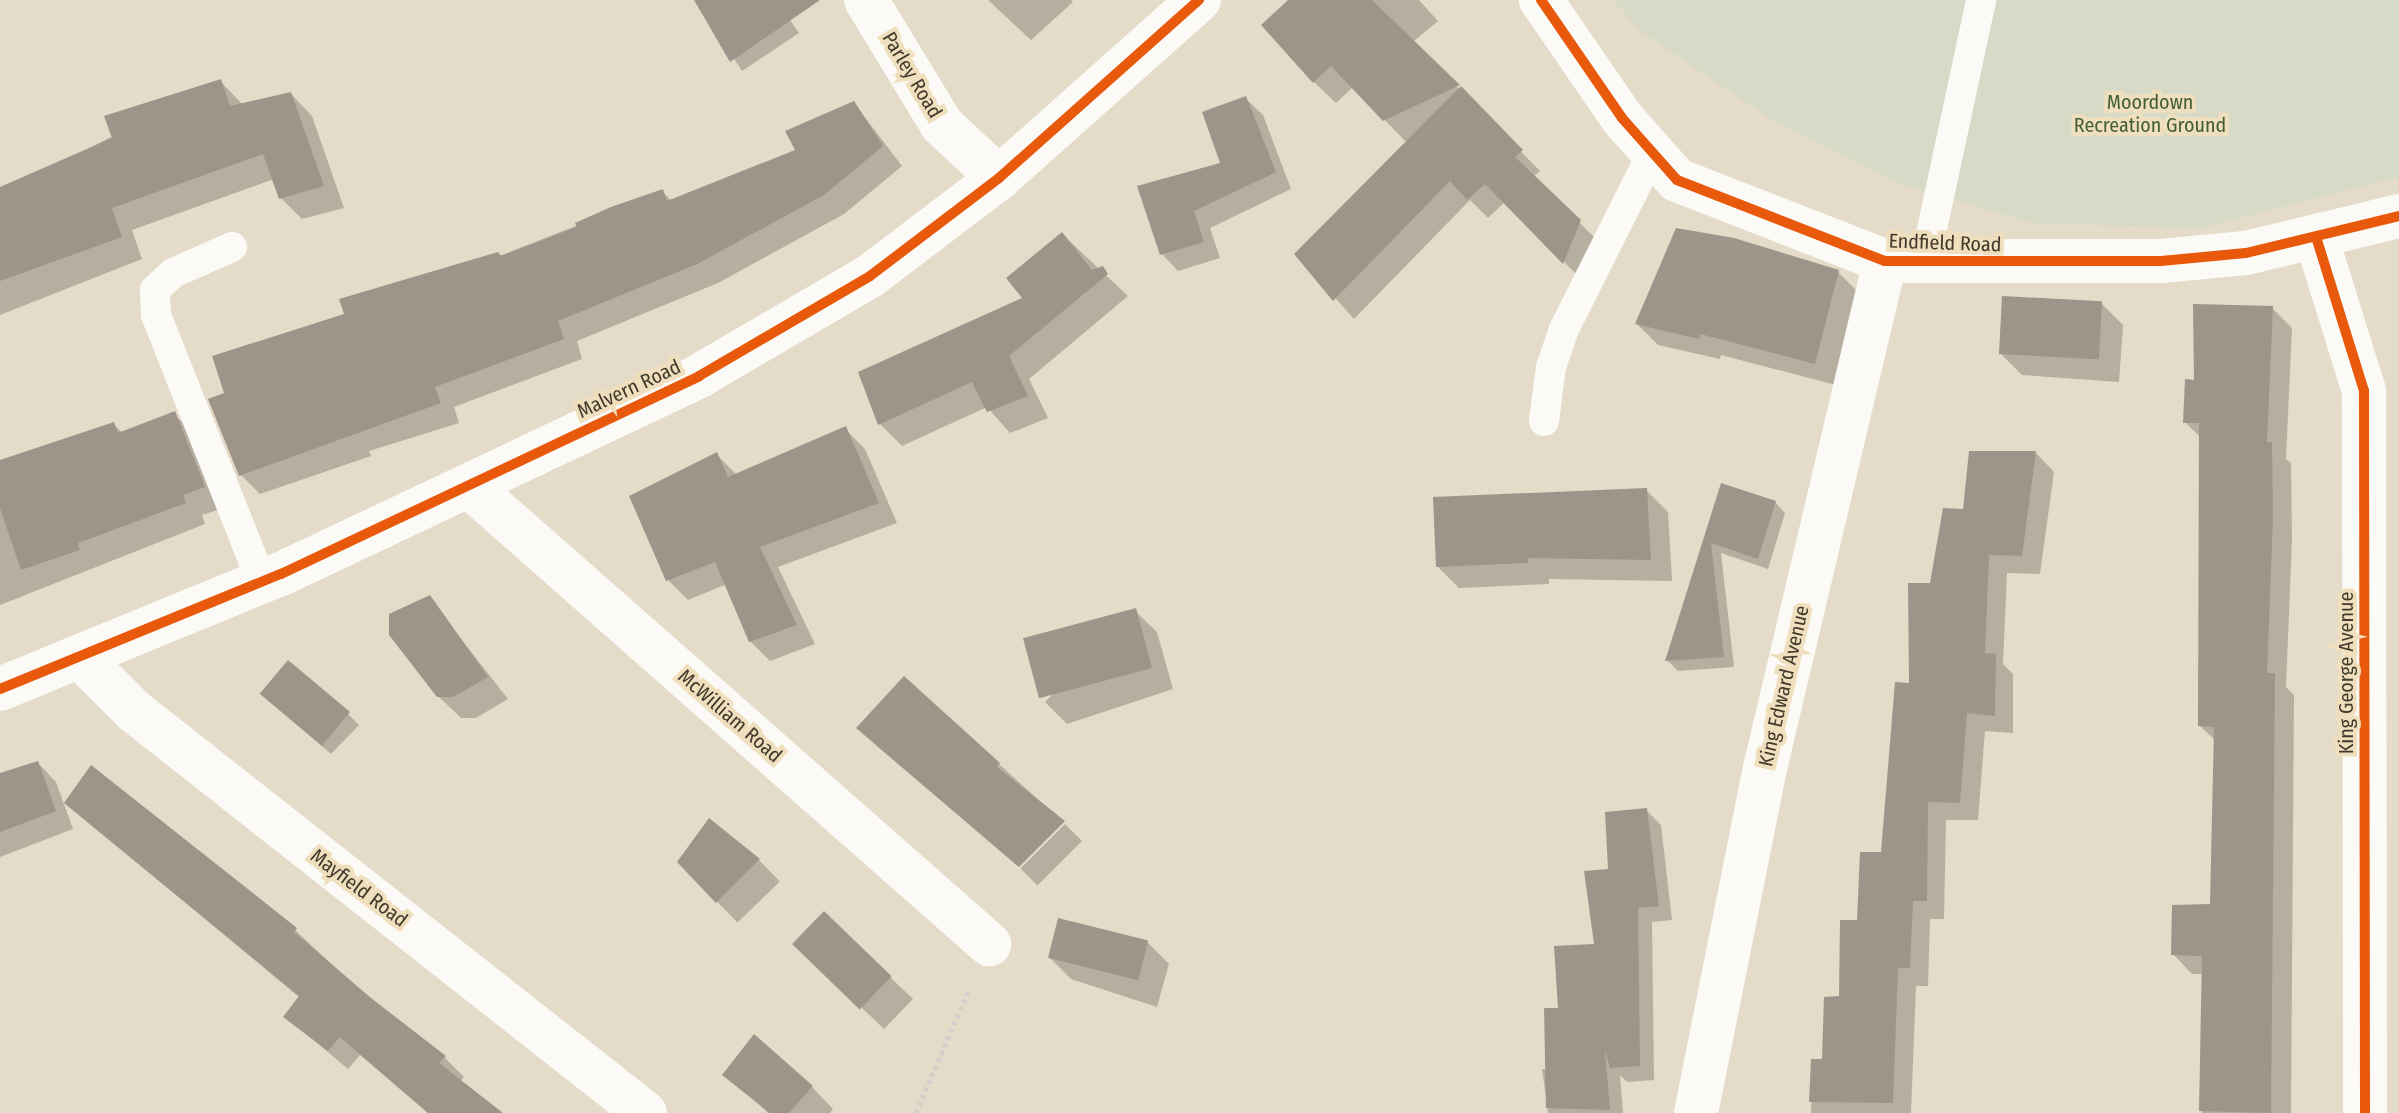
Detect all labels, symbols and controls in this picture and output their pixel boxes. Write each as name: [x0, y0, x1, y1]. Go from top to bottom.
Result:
street label: Parley Road: [877, 28, 947, 122]
park label: Moordown Recreation Ground: [2074, 90, 2226, 137]
street label: Endfield Road: [1888, 229, 2002, 257]
street label: Malvern Road: [574, 355, 684, 423]
street label: King George Avenue: [2334, 592, 2358, 754]
street label: King Edward Avenue: [1754, 603, 1814, 769]
street label: McWilliam Road: [673, 664, 787, 768]
street label: Mayfield Road: [306, 844, 412, 932]

